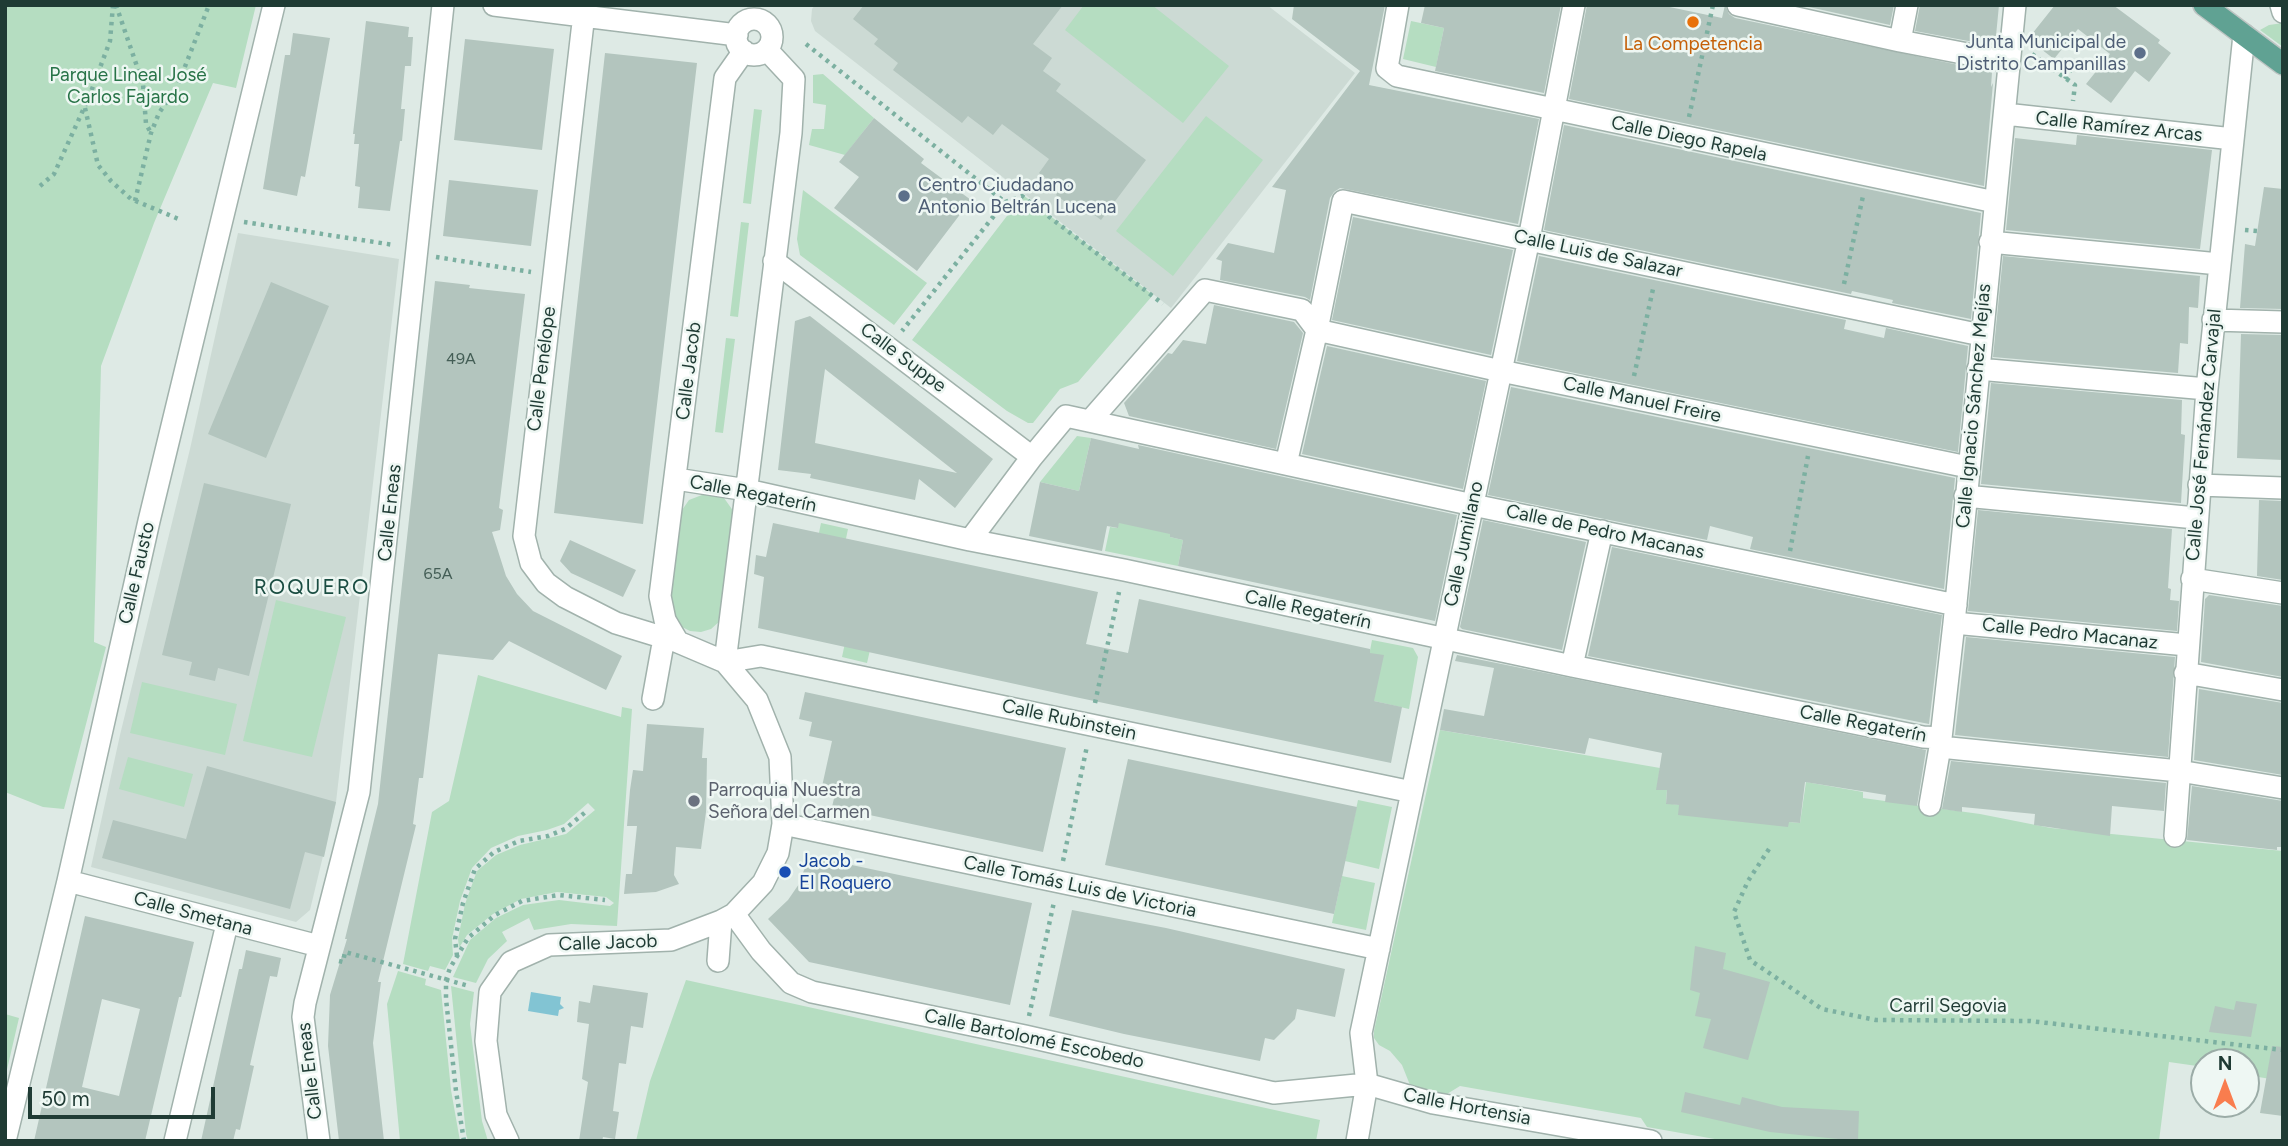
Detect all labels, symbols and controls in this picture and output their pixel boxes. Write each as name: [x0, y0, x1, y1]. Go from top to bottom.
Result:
marker: La Competencia: [1685, 14, 1701, 30]
place label: Junta Municipal de Distrito Campanillas: [1956, 31, 2126, 75]
place label: La Competencia: [1623, 33, 1763, 55]
marker: Junta Municipal de Distrito Campanillas: [2132, 45, 2148, 61]
park label: Parque Lineal José Carlos Fajardo: [49, 64, 207, 108]
street label: Calle Ramírez Arcas: [2034, 107, 2204, 147]
street label: Calle Diego Rapela: [1609, 111, 1769, 167]
place label: Centro Ciudadano Antonio Beltrán Lucena: [918, 174, 1117, 218]
marker: Centro Ciudadano Antonio Beltrán Lucena: [896, 188, 912, 204]
street label: Calle Luis de Salazar: [1511, 225, 1685, 283]
street label: Calle Ignacio Sánchez Mejías: [1952, 283, 1996, 529]
street label: Calle Penélope: [523, 305, 561, 433]
street label: Calle José Fernández Carvajal: [2182, 308, 2226, 562]
street label: Calle Suppe: [855, 318, 951, 398]
street label: Calle Jacob: [672, 321, 706, 421]
house number: 49A: [446, 349, 476, 369]
street label: Calle Manuel Freire: [1561, 372, 1723, 428]
street label: Calle Eneas: [374, 463, 406, 563]
street label: Calle Regaterín: [688, 471, 818, 517]
street label: Calle Jumillano: [1440, 479, 1488, 609]
street label: Calle de Pedro Macanas: [1504, 500, 1706, 564]
street label: Calle Fausto: [114, 520, 160, 626]
house number: 65A: [423, 564, 453, 584]
district label: ROQUERO: [255, 575, 369, 601]
street label: Calle Regaterín: [1243, 585, 1373, 635]
street label: Calle Pedro Macanaz: [1981, 613, 2159, 655]
street label: Calle Rubinstein: [1000, 695, 1138, 745]
street label: Calle Regaterín: [1798, 701, 1928, 747]
place label: Parroquia Nuestra Señora del Carmen: [708, 779, 870, 823]
marker: Parroquia Nuestra Señora del Carmen: [686, 793, 702, 809]
place label: Jacob - El Roquero: [799, 850, 891, 894]
street label: Calle Tomás Luis de Victoria: [961, 851, 1199, 923]
marker: Jacob - El Roquero: [777, 864, 793, 880]
street label: Calle Smetana: [131, 887, 255, 941]
street label: Calle Jacob: [558, 930, 658, 956]
street label: Carril Segovia: [1889, 995, 2007, 1017]
street label: Calle Bartolomé Escobedo: [922, 1005, 1146, 1073]
street label: Calle Eneas: [293, 1021, 327, 1121]
north arrow: [2190, 1048, 2260, 1118]
text: N: [2218, 1052, 2232, 1075]
scale bar: [32, 1072, 219, 1116]
street label: Calle Hortensia: [1401, 1083, 1533, 1131]
text: 50 m: [41, 1086, 90, 1111]

